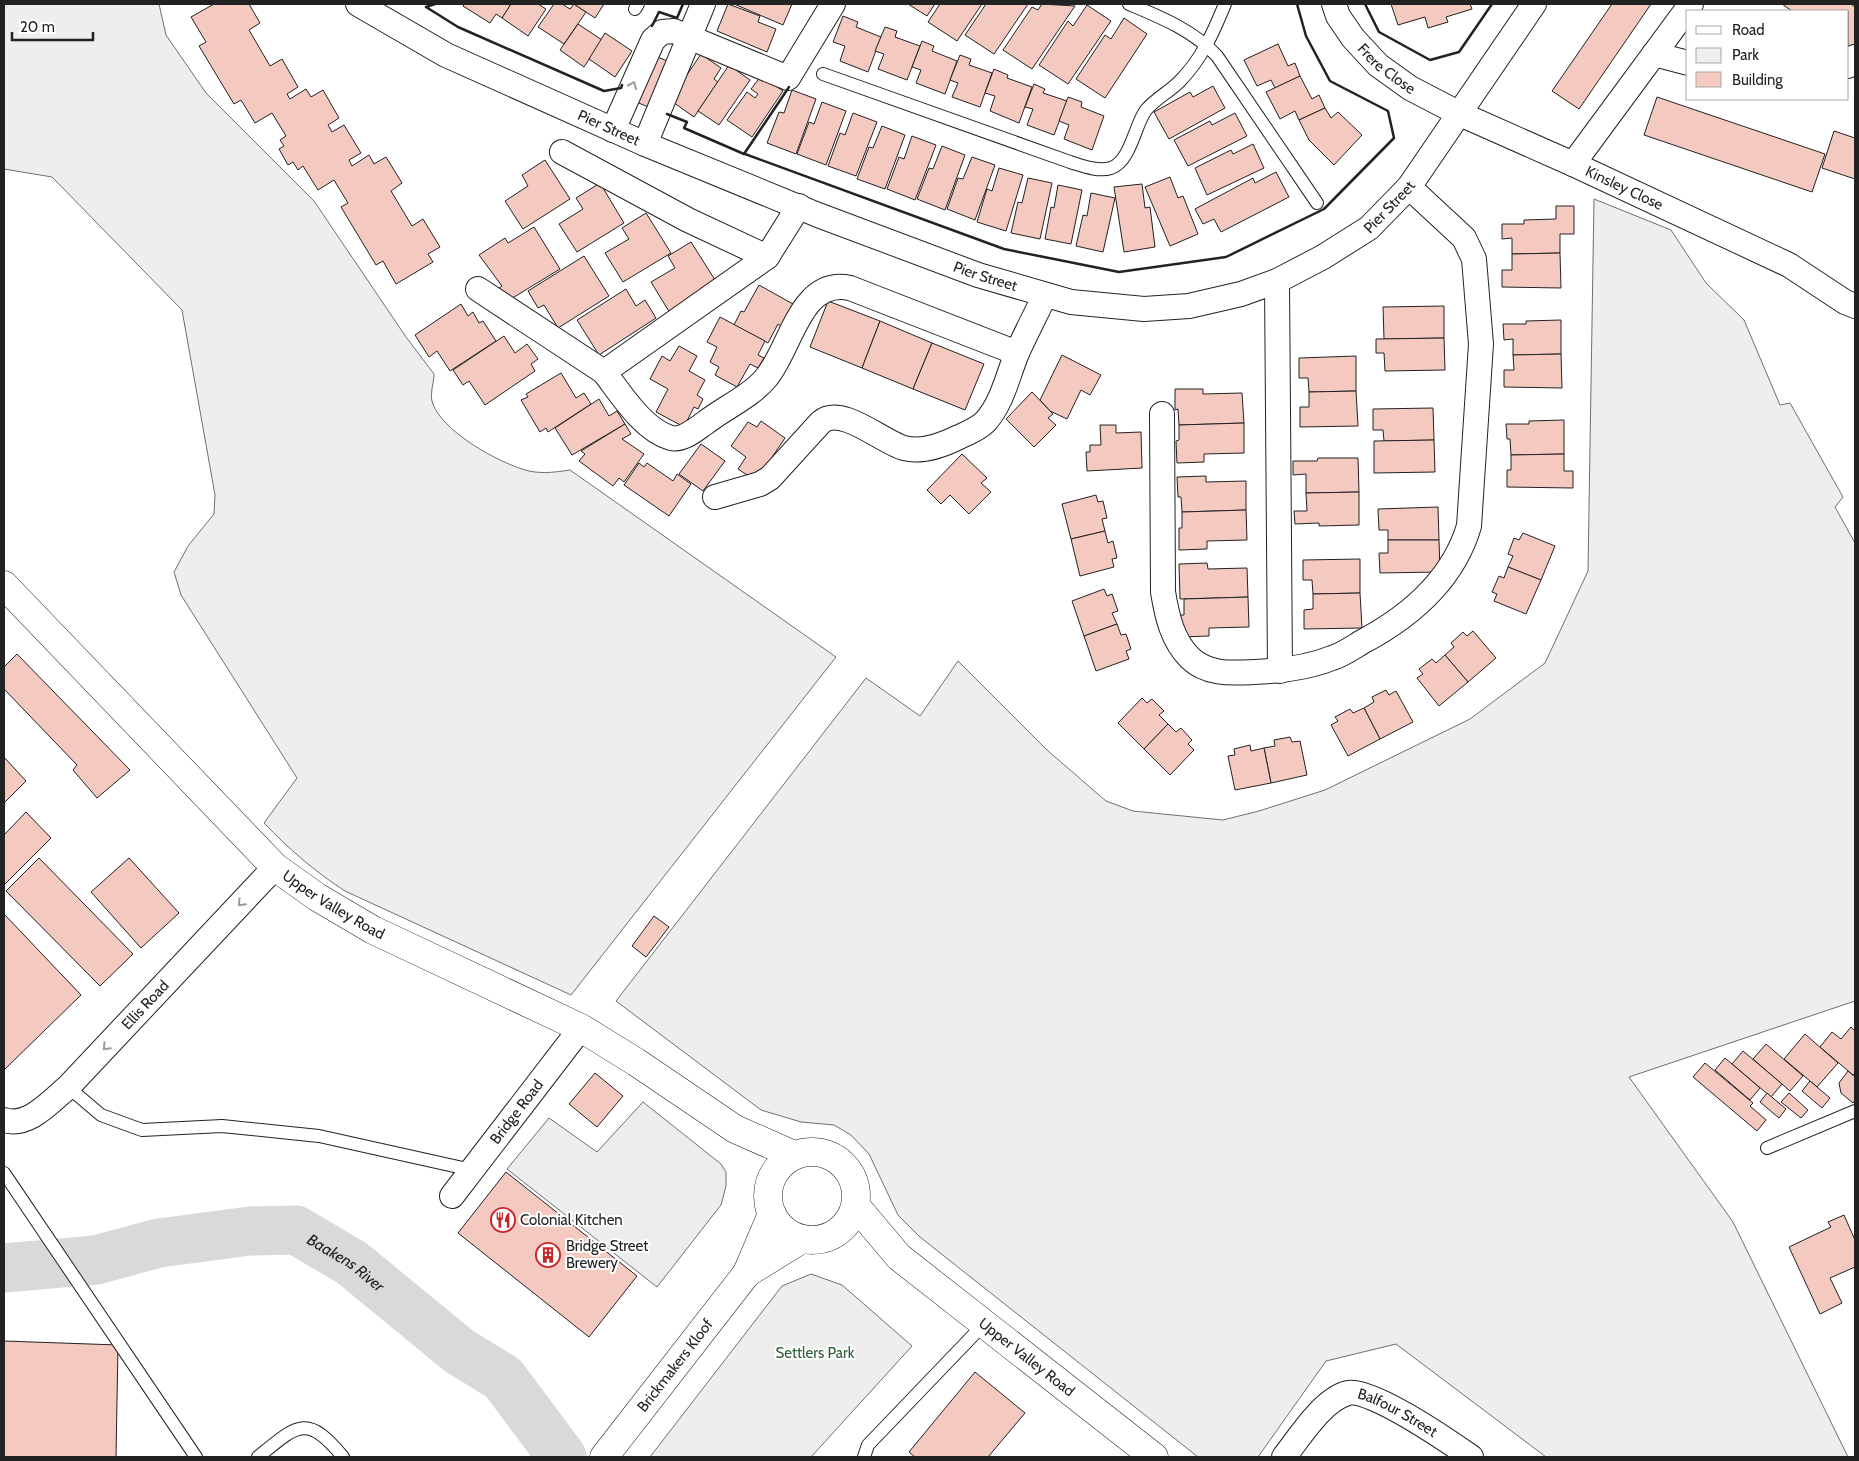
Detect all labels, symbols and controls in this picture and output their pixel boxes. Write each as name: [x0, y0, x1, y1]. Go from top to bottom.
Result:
scale bar: [12, 10, 94, 42]
legend: [1686, 10, 1849, 100]
text: 20 m: [20, 18, 55, 36]
text: Road: [1732, 21, 1765, 39]
street label: Frere Close: [1354, 40, 1418, 98]
text: Park: [1732, 46, 1759, 64]
text: Building: [1732, 71, 1783, 89]
one-way arrow: [627, 81, 638, 90]
street label: Pier Street: [575, 106, 643, 149]
street label: Kinsley Close: [1583, 162, 1666, 214]
street label: Pier Street: [1360, 178, 1419, 237]
street label: Pier Street: [951, 258, 1019, 295]
street label: Upper Valley Road: [279, 866, 388, 943]
one-way arrow: [238, 897, 247, 906]
street label: Ellis Road: [118, 977, 173, 1033]
one-way arrow: [103, 1041, 112, 1050]
street label: Bridge Road: [486, 1076, 547, 1148]
restaurant icon: Colonial Kitchen: [490, 1207, 516, 1233]
place label: Colonial Kitchen: [520, 1211, 623, 1229]
water label: Baakens River: [304, 1230, 389, 1296]
place label: Bridge Street Brewery: [566, 1237, 648, 1272]
building icon: Bridge Street Brewery: [535, 1242, 561, 1268]
street label: Upper Valley Road: [975, 1314, 1078, 1400]
street label: Brickmakers Kloof: [634, 1315, 717, 1415]
park label: Settlers Park: [775, 1344, 855, 1362]
street label: Balfour Street: [1356, 1385, 1441, 1441]

